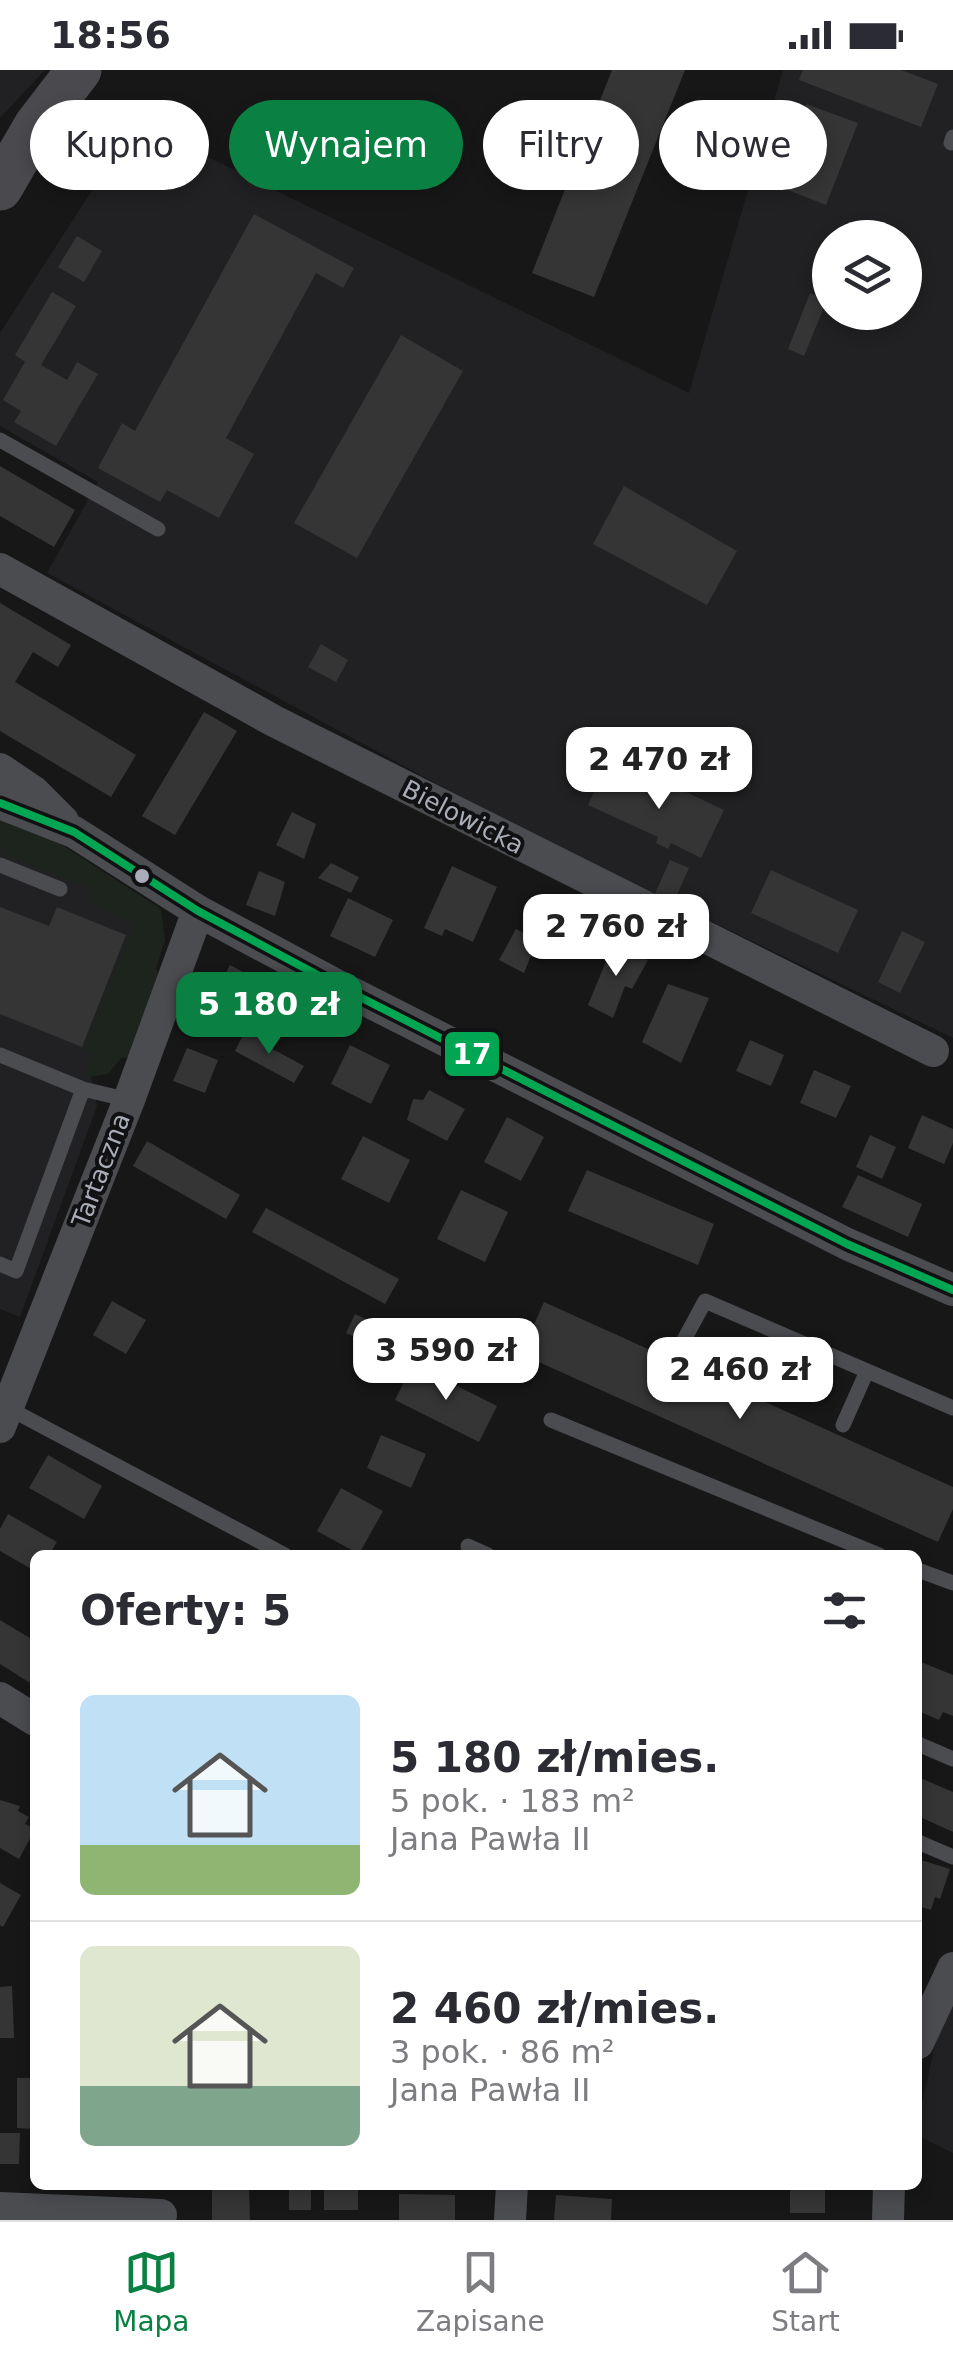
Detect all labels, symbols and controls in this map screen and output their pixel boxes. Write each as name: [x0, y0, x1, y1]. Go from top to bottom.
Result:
text: 18:56: [50, 13, 171, 57]
chip: Kupno: [30, 100, 209, 190]
chip: Wynajem: [229, 100, 463, 190]
chip: Filtry: [483, 100, 639, 190]
chip: Nowe: [659, 100, 827, 190]
map controls: [812, 220, 922, 330]
button: layers: [812, 220, 922, 330]
pin: 2 470 zł: [556, 727, 762, 812]
text: 2 470 zł: [588, 740, 730, 778]
street label: Bielowicka: [398, 774, 528, 860]
unlabelled marker: [132, 866, 152, 886]
pin: 2 760 zł: [513, 894, 719, 979]
text: 2 760 zł: [545, 907, 687, 945]
pin: 5 180 zł: [166, 972, 372, 1057]
text: 5 180 zł: [198, 985, 340, 1023]
line badge: 17: [443, 1030, 501, 1078]
text: 17: [453, 1038, 491, 1071]
street label: Tartaczna: [66, 1109, 136, 1232]
pin: 3 590 zł: [343, 1318, 549, 1403]
text: 3 590 zł: [375, 1331, 517, 1369]
pin: 2 460 zł: [637, 1337, 843, 1422]
text: 2 460 zł: [669, 1350, 811, 1388]
icon: filters: [817, 1583, 872, 1638]
text: Oferty: 5: [80, 1586, 291, 1635]
text: 5 180 zł/mies.: [390, 1733, 719, 1782]
icon: home: [160, 1735, 280, 1855]
text: 5 pok. · 183 m²: [390, 1782, 635, 1820]
text: Jana Pawła II: [390, 1820, 591, 1858]
text: 2 460 zł/mies.: [390, 1984, 719, 2033]
icon: home: [160, 1986, 280, 2106]
text: 3 pok. · 86 m²: [390, 2033, 615, 2071]
text: Jana Pawła II: [390, 2071, 591, 2109]
tab: Mapa: [113, 2245, 190, 2338]
tab: Zapisane: [416, 2245, 545, 2338]
tab: Start: [771, 2245, 840, 2338]

